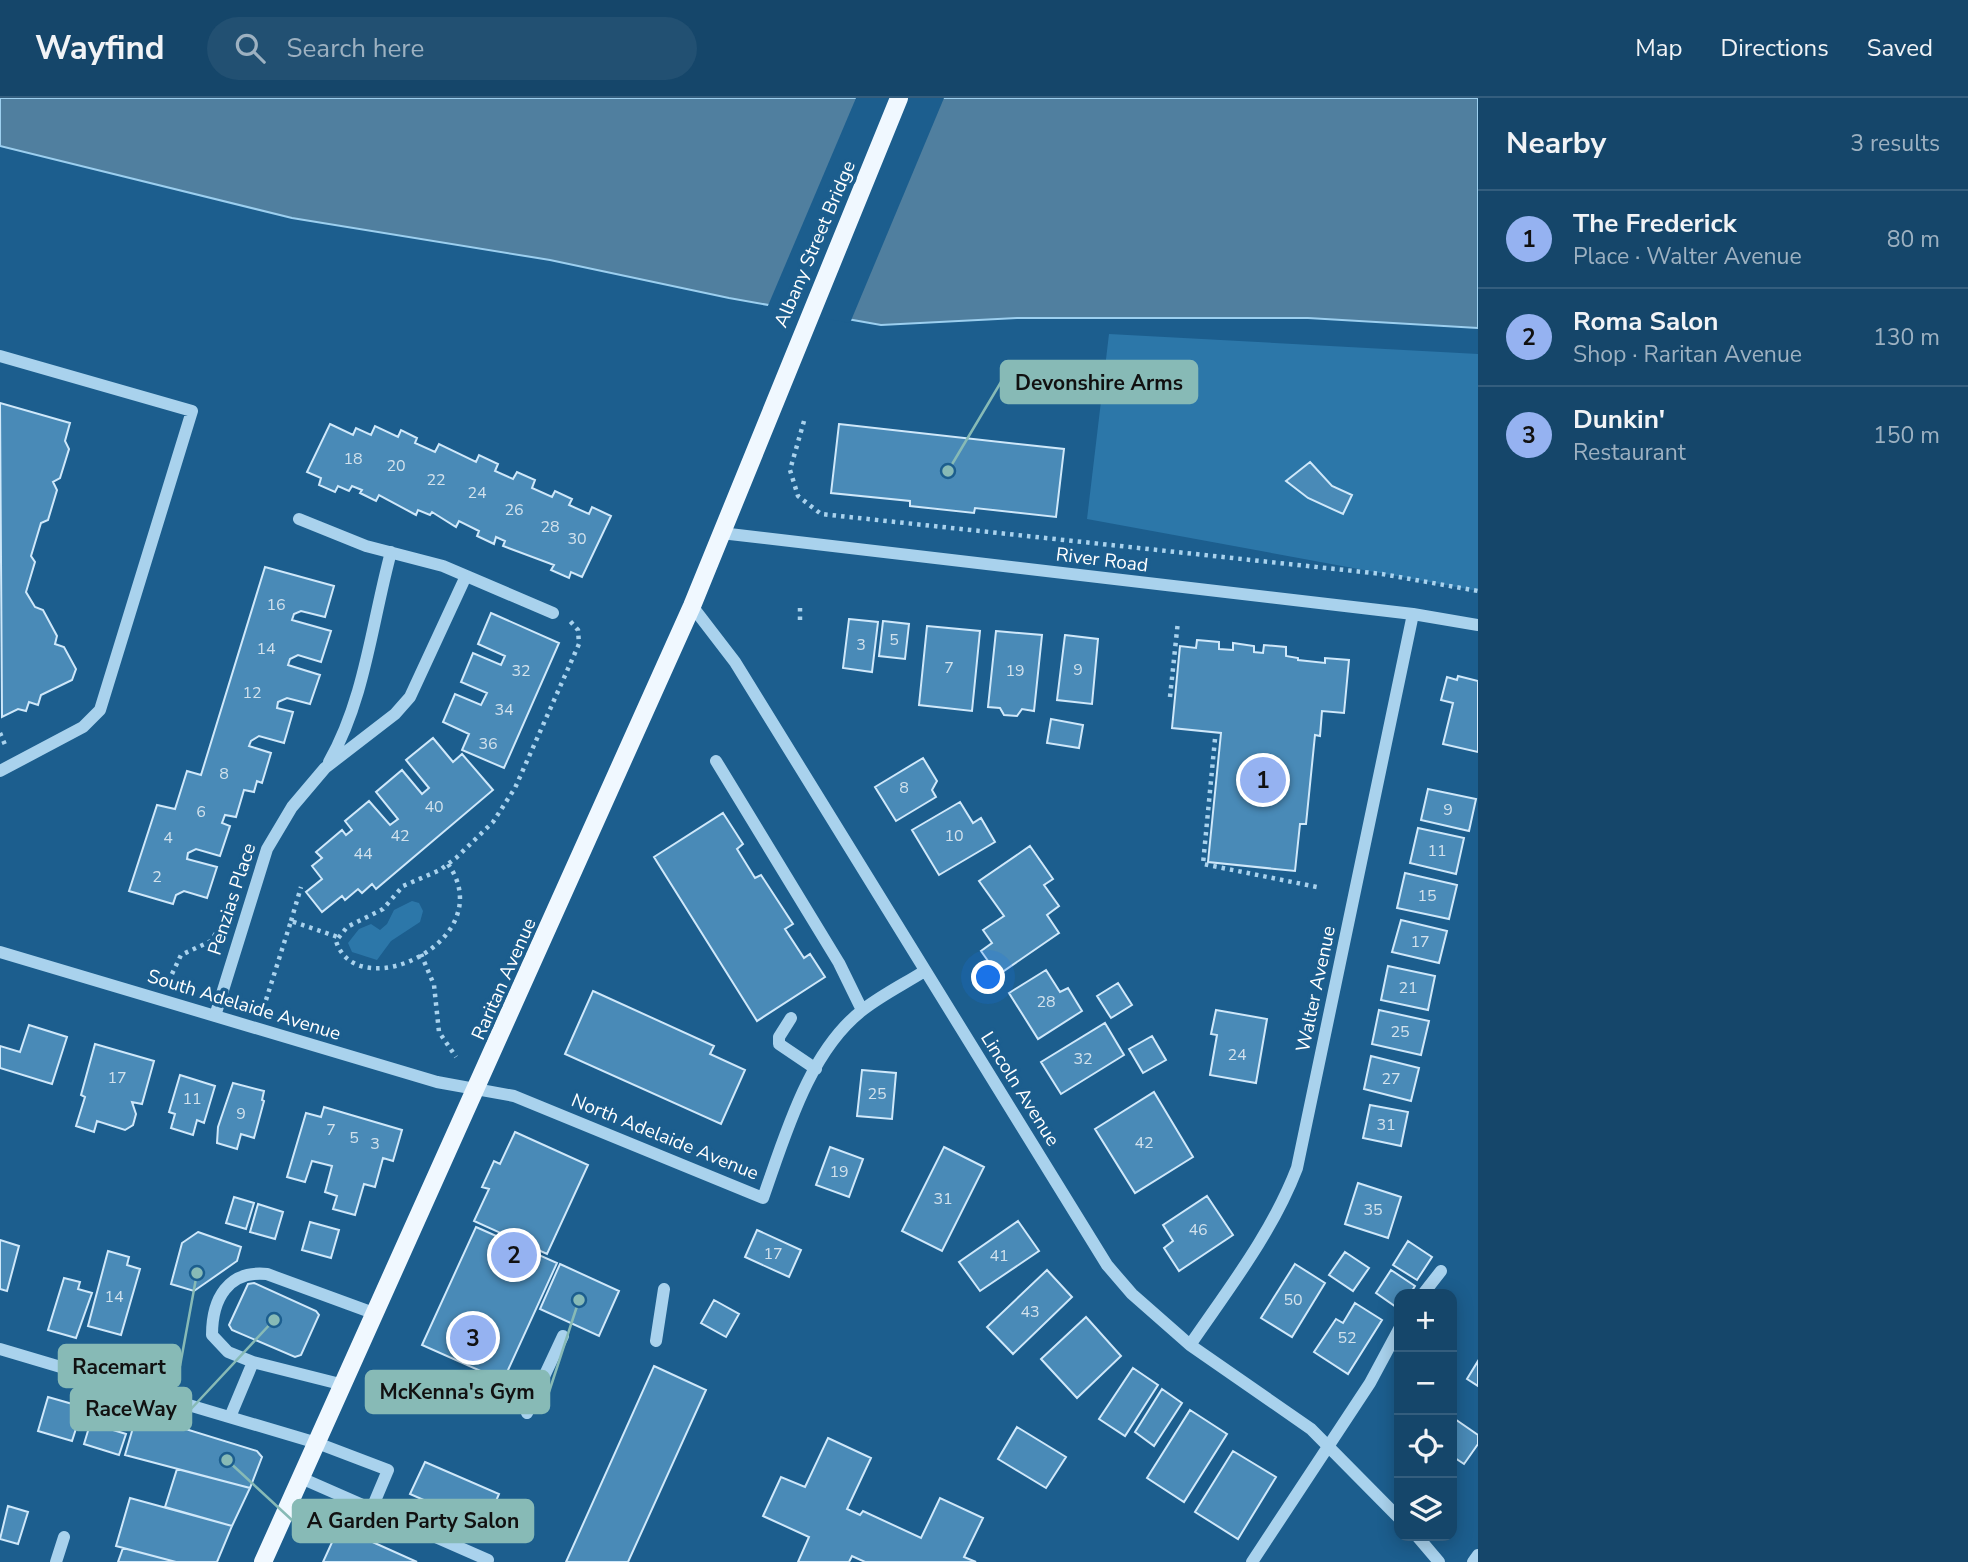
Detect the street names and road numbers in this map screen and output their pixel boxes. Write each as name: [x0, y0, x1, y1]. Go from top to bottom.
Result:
street label: Albany Street Bridge: [768, 156, 862, 332]
street label: River Road: [1054, 541, 1150, 579]
street label: Penzias Place: [202, 840, 262, 958]
street label: Raritan Avenue: [465, 914, 543, 1044]
street label: Walter Avenue: [1290, 924, 1342, 1054]
street label: South Adelaide Avenue: [144, 963, 344, 1047]
street label: Lincoln Avenue: [974, 1027, 1066, 1151]
street label: North Adelaide Avenue: [567, 1087, 763, 1187]

